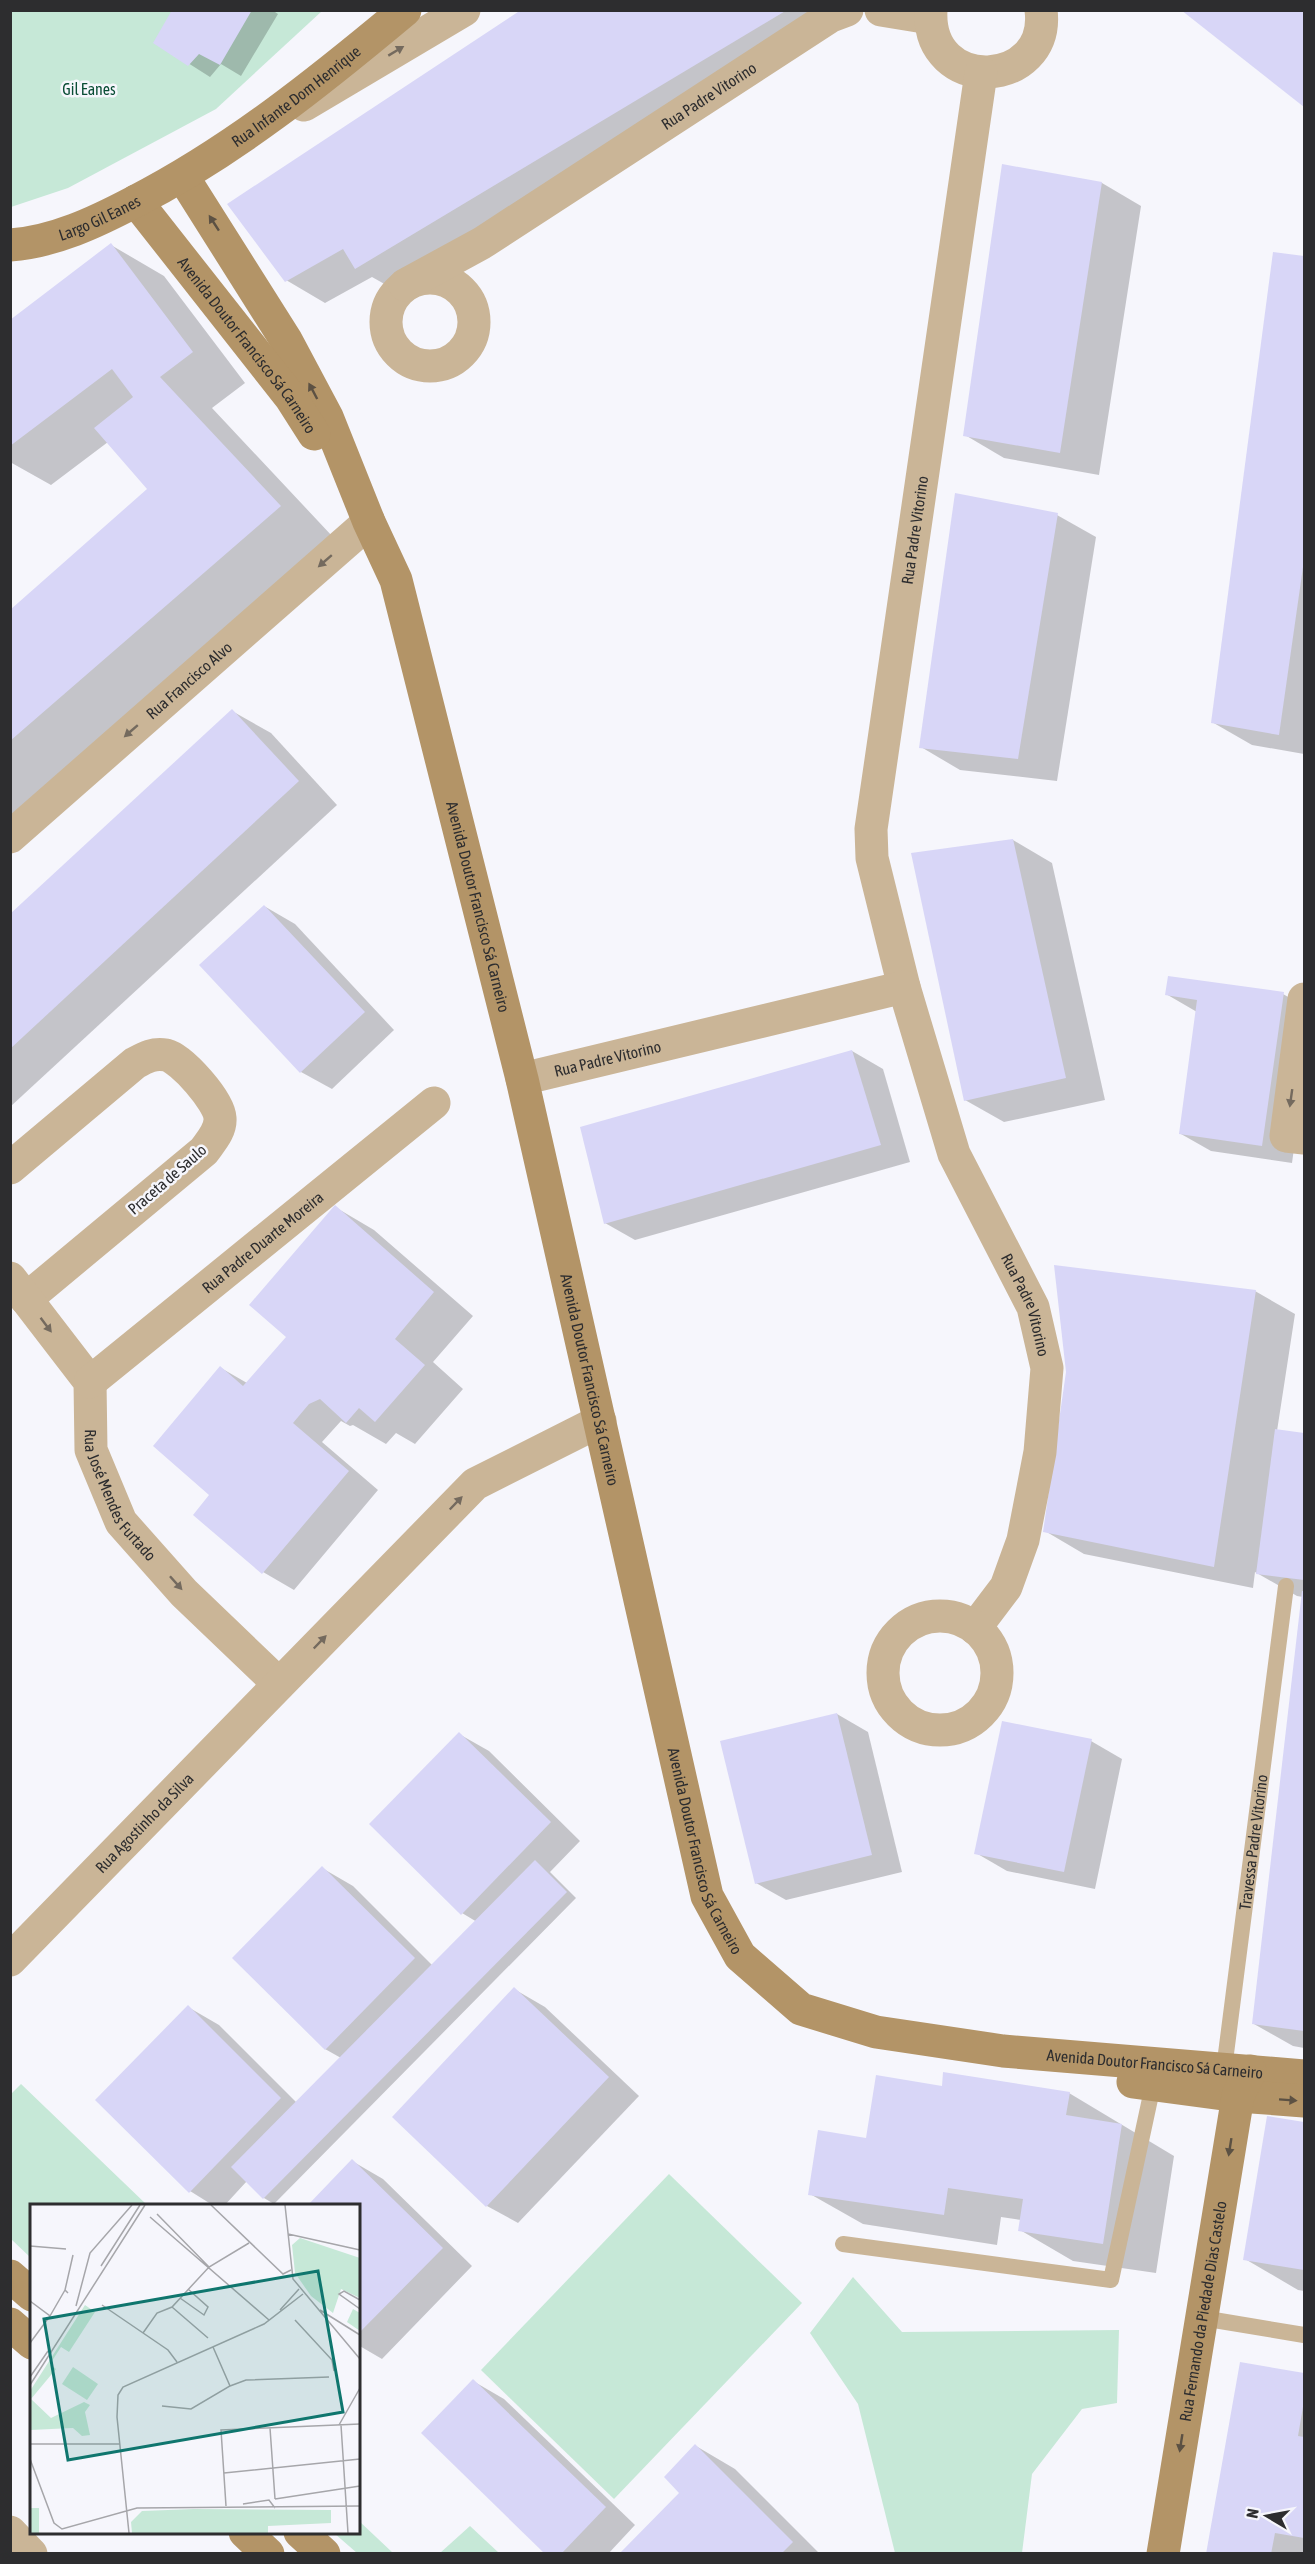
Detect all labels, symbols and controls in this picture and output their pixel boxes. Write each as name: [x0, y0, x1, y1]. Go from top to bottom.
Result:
street label: Rua Infante Dom Henrique: [228, 42, 364, 150]
one-way arrow: [388, 45, 404, 56]
street label: Rua Padre Vitorino: [658, 58, 759, 133]
park label: Gil Eanes: [62, 80, 116, 98]
street label: Largo Gil Eanes: [56, 191, 144, 244]
one-way arrow: [208, 215, 219, 232]
street label: Avenida Doutor Francisco Sá Carneiro: [174, 253, 320, 436]
one-way arrow: [308, 382, 318, 399]
street label: Rua Padre Vitorino: [898, 475, 931, 586]
one-way arrow: [317, 554, 333, 567]
street label: Rua Francisco Alvo: [142, 638, 235, 722]
one-way arrow: [124, 724, 139, 738]
street label: Avenida Doutor Francisco Sá Carneiro: [443, 799, 514, 1014]
street label: Rua Padre Vitorino: [552, 1037, 663, 1080]
one-way arrow: [1286, 1089, 1295, 1108]
street label: Praceta de Saulo: [124, 1140, 210, 1218]
street label: Rua Padre Duarte Moreira: [198, 1188, 327, 1297]
street label: Rua Padre Vitorino: [998, 1250, 1053, 1358]
street label: Avenida Doutor Francisco Sá Carneiro: [557, 1272, 623, 1487]
one-way arrow: [39, 1317, 52, 1333]
street label: Rua José Mendes Furtado: [82, 1429, 160, 1564]
one-way arrow: [449, 1495, 463, 1510]
one-way arrow: [169, 1576, 183, 1591]
one-way arrow: [313, 1635, 327, 1650]
street label: Avenida Doutor Francisco Sá Carneiro: [665, 1746, 746, 1957]
street label: Rua Agostinho da Silva: [92, 1769, 197, 1876]
street label: Travessa Padre Vitorino: [1235, 1773, 1271, 1911]
street label: Avenida Doutor Francisco Sá Carneiro: [1046, 2046, 1264, 2082]
one-way arrow: [1278, 2095, 1297, 2105]
one-way arrow: [1225, 2137, 1234, 2156]
street label: Rua Fernando da Piedade Dias Castelo: [1176, 2200, 1230, 2423]
inset map: [30, 2204, 360, 2534]
one-way arrow: [1177, 2433, 1186, 2452]
north arrow: [1237, 2486, 1297, 2546]
text: N: [1243, 2507, 1262, 2520]

